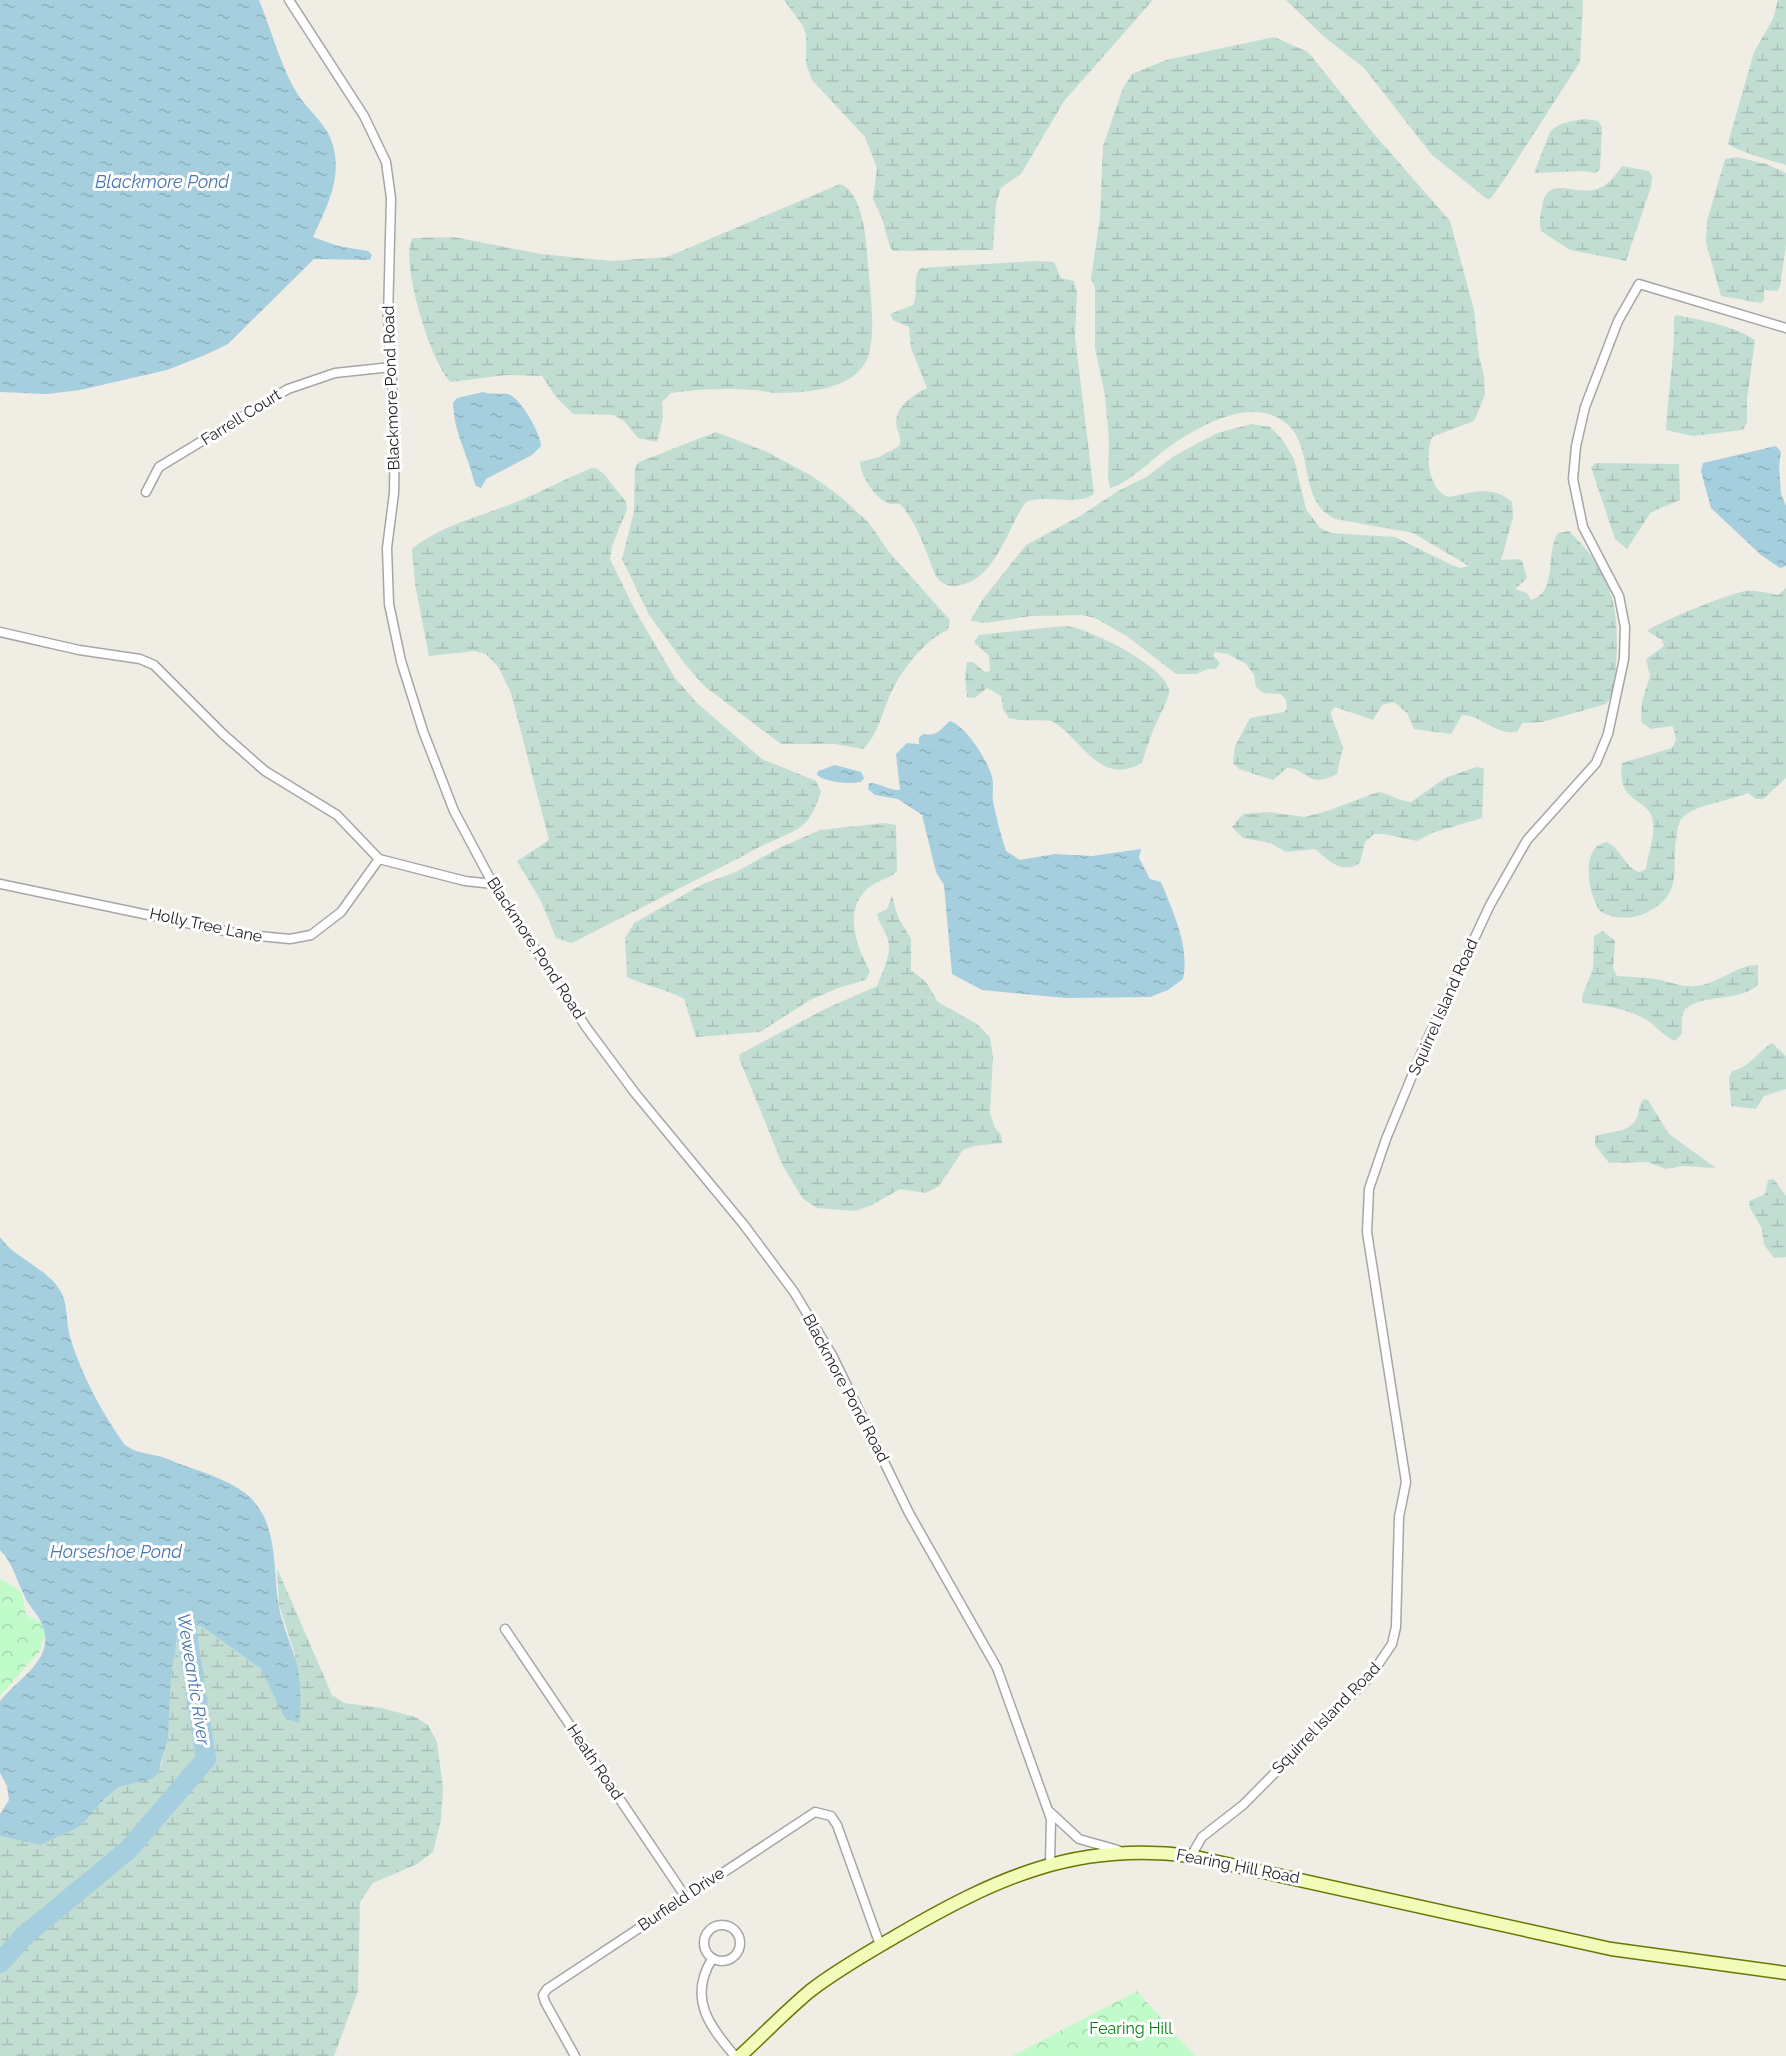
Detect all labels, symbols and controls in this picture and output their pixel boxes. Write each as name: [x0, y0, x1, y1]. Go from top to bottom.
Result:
water label: Blackmore Pond: [95, 171, 230, 192]
street label: Blackmore Pond Road: [379, 305, 403, 471]
street label: Farrell Court: [197, 385, 285, 449]
street label: Blackmore Pond Road: [483, 874, 589, 1022]
street label: Holly Tree Lane: [148, 904, 264, 946]
street label: Squirrel Island Road: [1404, 936, 1482, 1078]
street label: Blackmore Pond Road: [799, 1311, 893, 1465]
water label: Horseshoe Pond: [50, 1541, 183, 1562]
water label: Weweantic River: [173, 1612, 215, 1747]
street label: Squirrel Island Road: [1268, 1658, 1384, 1778]
street label: Heath Road: [563, 1721, 627, 1803]
street label: Fearing Hill Road: [1175, 1845, 1301, 1887]
street label: Burfield Drive: [634, 1863, 728, 1935]
park label: Fearing Hill: [1089, 2019, 1173, 2038]

